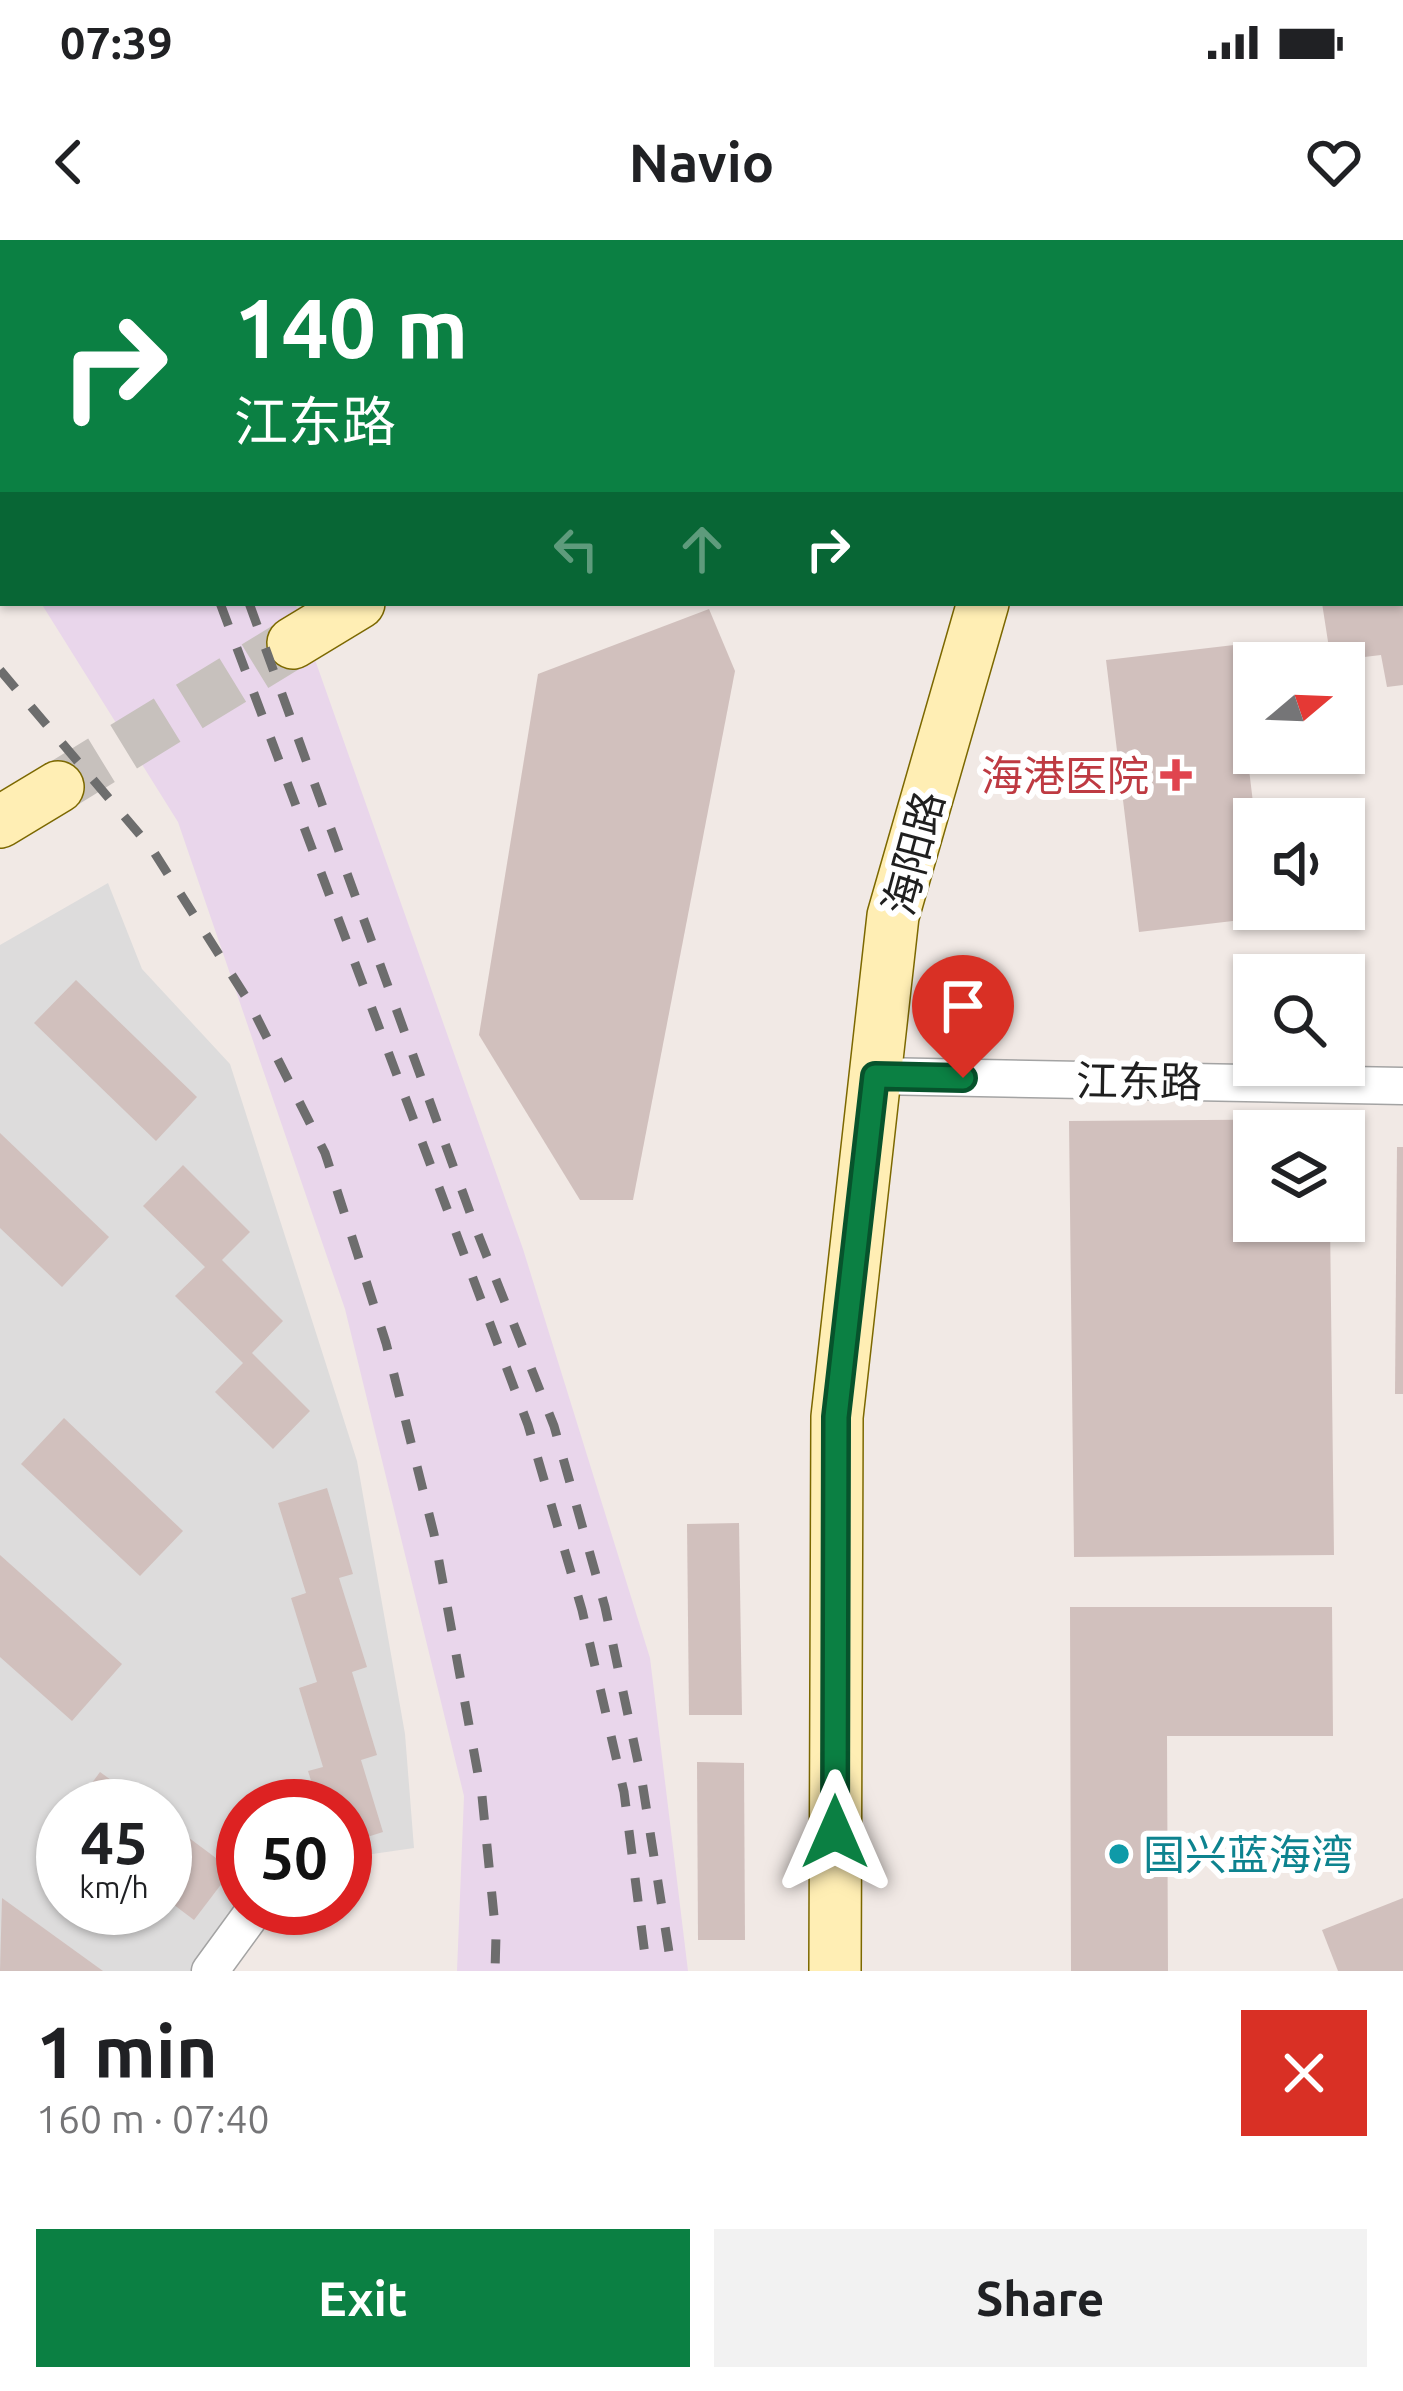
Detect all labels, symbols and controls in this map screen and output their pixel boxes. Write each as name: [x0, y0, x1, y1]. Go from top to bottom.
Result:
text: 07:39: [60, 17, 173, 68]
icon: back: [36, 129, 102, 195]
icon: heart: [1301, 129, 1367, 195]
text: Navio: [629, 132, 774, 192]
text: 140 m: [234, 280, 468, 374]
icon: right: [36, 288, 192, 444]
text: 江东路: [234, 391, 396, 451]
icon: left: [543, 516, 609, 582]
icon: ahead: [669, 516, 735, 582]
icon: right: [795, 516, 861, 582]
north arrow: [1233, 642, 1365, 774]
map controls: [1233, 642, 1365, 1242]
place label: 海港医院: [981, 752, 1149, 799]
marker: 海港医院: [1160, 759, 1192, 791]
street label: 海阳路: [874, 786, 952, 920]
button: sound: [1233, 798, 1365, 930]
button: search: [1233, 954, 1365, 1086]
pin: [912, 955, 1014, 1078]
icon: arrive: [930, 973, 996, 1039]
street label: 江东路: [1076, 1056, 1202, 1106]
button: layers: [1233, 1110, 1365, 1242]
position arrow: [772, 1769, 898, 1895]
speed limit sign: 50: [216, 1779, 372, 1935]
text: 45: [80, 1808, 148, 1875]
place label: 国兴蓝海湾: [1143, 1831, 1353, 1878]
marker: 国兴蓝海湾: [1106, 1841, 1132, 1867]
text: km/h: [79, 1870, 149, 1904]
button: close: [1241, 2010, 1367, 2136]
text: 1 min: [36, 2011, 218, 2092]
text: 160 m · 07:40: [36, 2097, 270, 2140]
button: Exit: [36, 2229, 690, 2367]
button: Share: [714, 2229, 1367, 2367]

